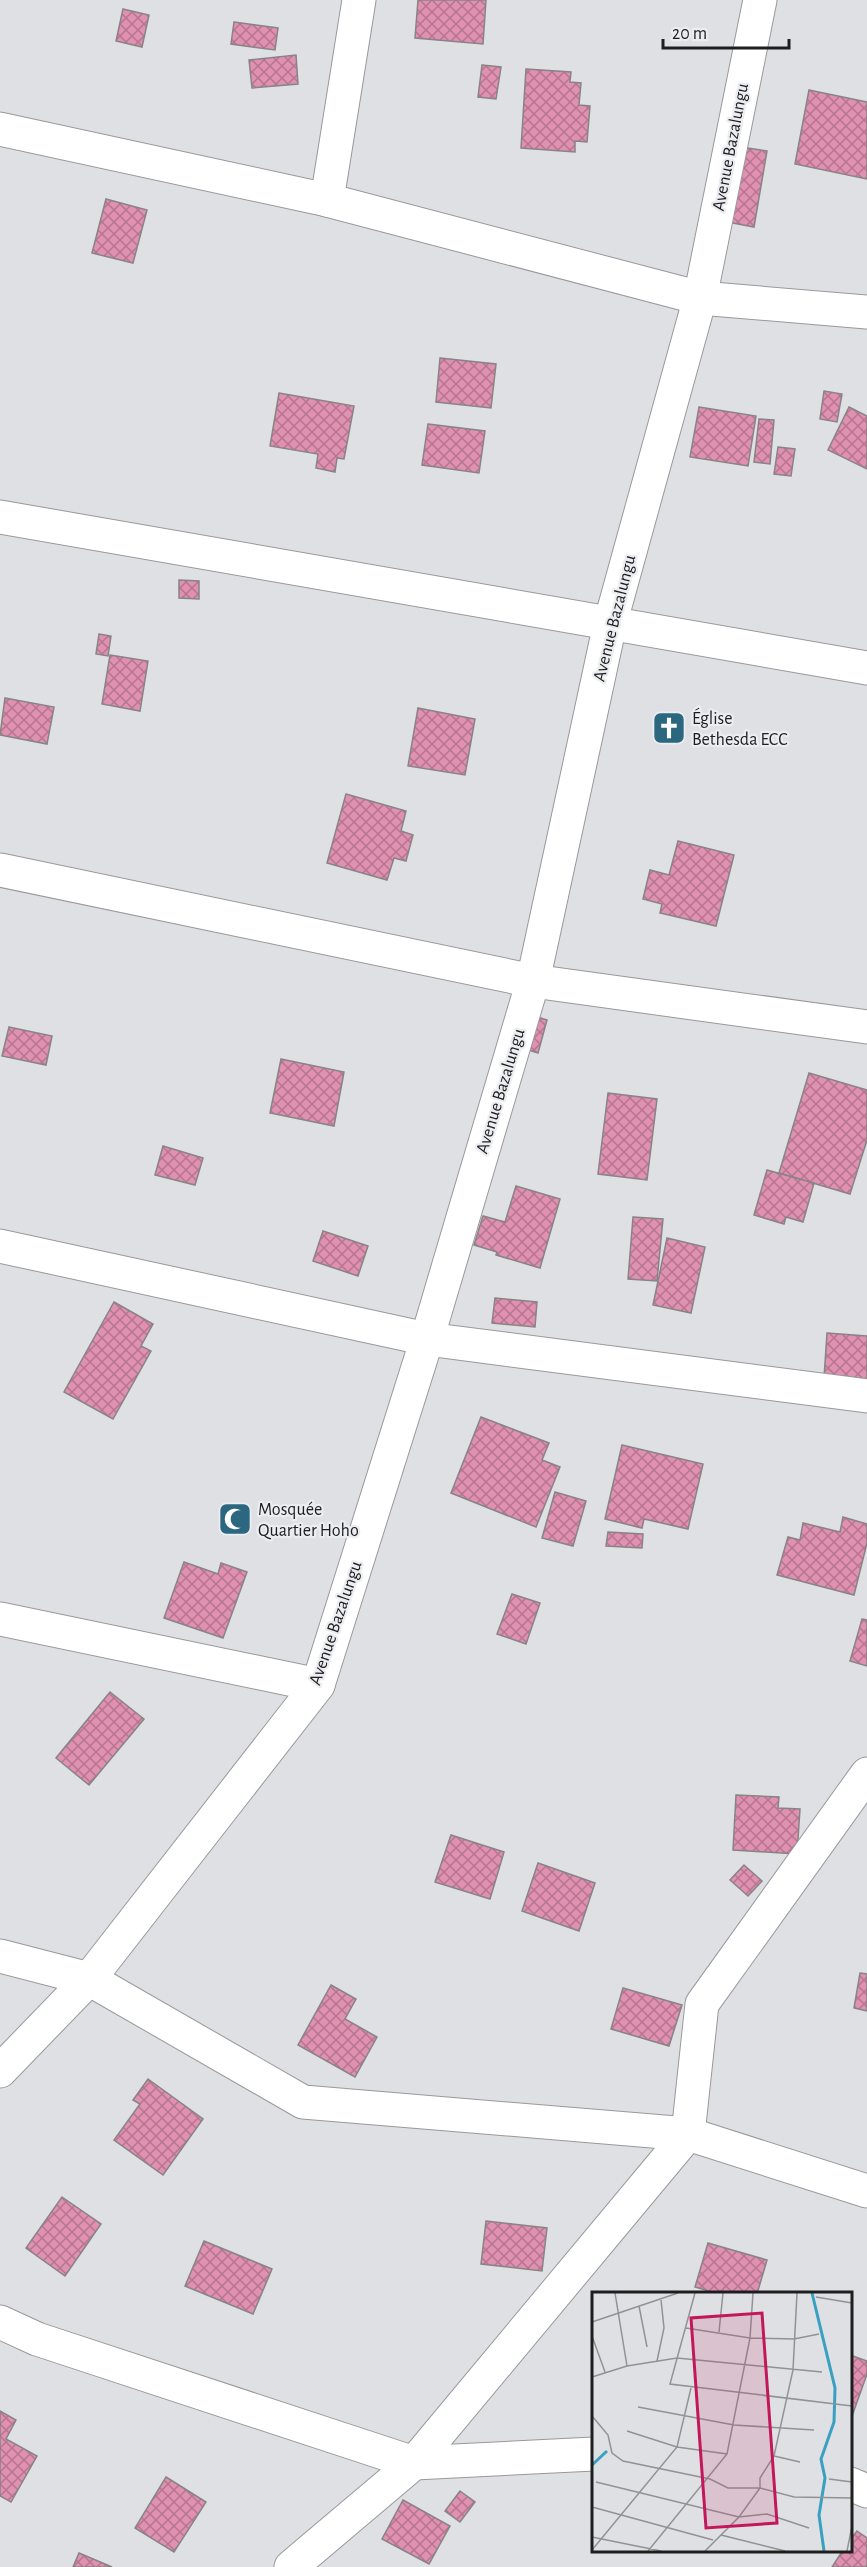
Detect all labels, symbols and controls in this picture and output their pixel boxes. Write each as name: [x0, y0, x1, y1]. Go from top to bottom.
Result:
scale bar: [663, 12, 789, 50]
text: 20 m: [672, 25, 707, 43]
street label: Avenue Bazalungu: [710, 82, 752, 213]
street label: Avenue Bazalungu: [591, 553, 639, 683]
place label: Église Bethesda ECC: [692, 707, 788, 749]
church icon: Église Bethesda ECC: [651, 710, 687, 746]
street label: Avenue Bazalungu: [473, 1027, 529, 1156]
mosque icon: Mosquée Quartier Hoho: [217, 1501, 253, 1537]
place label: Mosquée Quartier Hoho: [258, 1501, 359, 1540]
street label: Avenue Bazalungu: [306, 1559, 366, 1688]
inset map: [592, 2292, 852, 2552]

